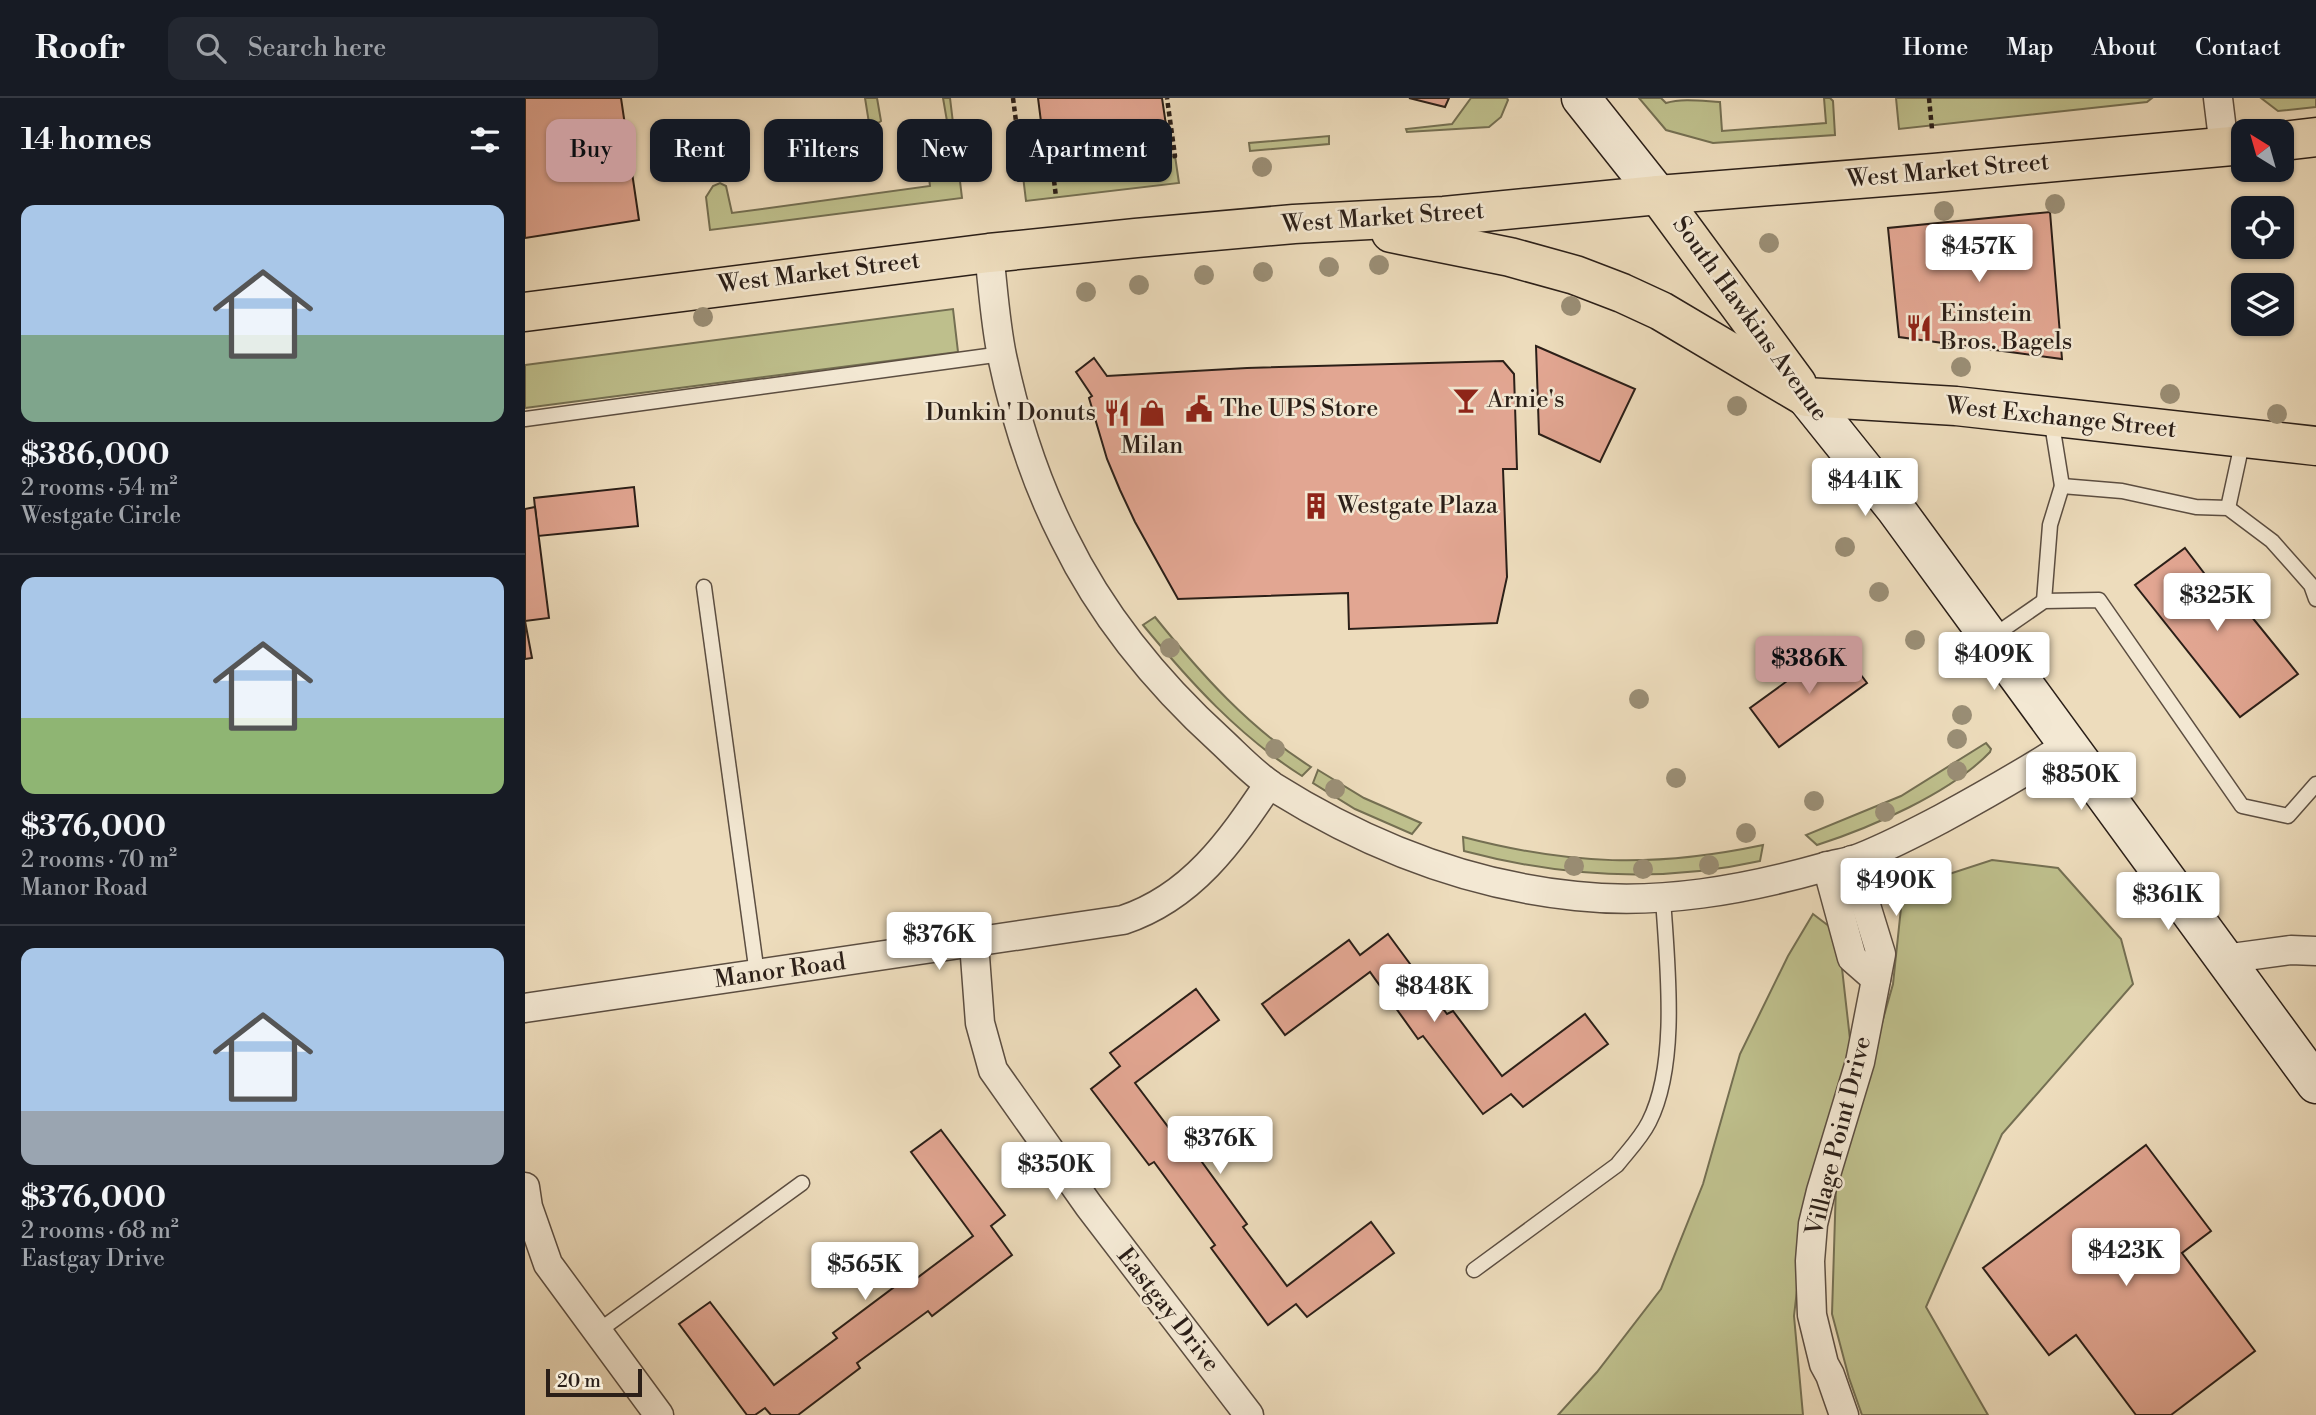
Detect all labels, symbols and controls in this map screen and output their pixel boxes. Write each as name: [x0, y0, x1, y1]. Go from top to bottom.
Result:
search box: [168, 17, 658, 80]
text: Roofr: [35, 28, 126, 69]
icon: search: [192, 29, 230, 67]
text: Search here: [248, 32, 386, 64]
text: Home: [1903, 33, 1968, 63]
text: Map: [2006, 33, 2054, 63]
text: About: [2092, 33, 2157, 63]
text: Contact: [2195, 33, 2281, 63]
chip: Buy: [546, 119, 636, 182]
chip: Rent: [650, 119, 750, 182]
chip: Filters: [764, 119, 883, 182]
chip: New: [897, 119, 992, 182]
chip: Apartment: [1006, 119, 1172, 182]
north arrow: [2231, 119, 2294, 182]
map controls: [2231, 119, 2294, 336]
text: 14 homes: [21, 121, 152, 159]
icon: filters: [466, 121, 504, 159]
street label: West Market Street: [1845, 147, 2051, 195]
street label: West Market Street: [1280, 196, 1486, 240]
button: locate: [2231, 196, 2294, 259]
street label: South Hawkins Avenue: [1666, 211, 1834, 427]
pin: $457K: [1930, 225, 2028, 284]
text: $457K: [1942, 233, 2016, 261]
street label: West Market Street: [715, 246, 922, 300]
icon: home: [200, 251, 326, 377]
button: layers: [2231, 273, 2294, 336]
place label: Einstein Bros. Bagels: [1939, 299, 2072, 357]
restaurant icon: Einstein Bros. Bagels: [1904, 313, 1934, 343]
bar icon: Arnie's: [1451, 385, 1481, 415]
place label: Arnie's: [1486, 385, 1564, 415]
street label: West Exchange Street: [1943, 391, 2178, 445]
public building icon: The UPS Store: [1184, 394, 1214, 424]
place label: The UPS Store: [1220, 394, 1378, 424]
place label: Dunkin' Donuts: [925, 398, 1096, 428]
restaurant icon: Dunkin' Donuts: [1102, 398, 1132, 428]
shop icon: Milan: [1137, 398, 1167, 428]
place label: Milan: [1121, 431, 1183, 461]
text: $386,000: [21, 436, 170, 474]
pin: $441K: [1816, 458, 1914, 518]
text: $441K: [1828, 467, 1902, 495]
text: 2 rooms · 54 m²: [21, 474, 178, 502]
building icon: Westgate Plaza: [1301, 491, 1331, 521]
place label: Westgate Plaza: [1336, 491, 1499, 521]
text: Westgate Circle: [21, 502, 181, 530]
pin: $325K: [2168, 574, 2266, 633]
text: $325K: [2180, 582, 2254, 610]
icon: home: [200, 623, 326, 749]
pin: $409K: [1945, 632, 2043, 692]
pin: $386K: [1760, 636, 1858, 696]
text: $409K: [1955, 641, 2033, 669]
text: $386K: [1771, 645, 1847, 673]
pin: $850K: [2032, 752, 2130, 812]
text: $850K: [2042, 761, 2120, 789]
text: $376,000: [21, 808, 166, 846]
text: 2 rooms · 70 m²: [21, 846, 177, 874]
pin: $490K: [1847, 858, 1945, 918]
text: $490K: [1857, 867, 1935, 895]
pin: $361K: [2119, 872, 2217, 932]
text: Manor Road: [21, 874, 148, 902]
text: $361K: [2132, 881, 2204, 909]
pin: $376K: [890, 912, 988, 972]
text: $376K: [903, 921, 975, 949]
street label: Manor Road: [712, 947, 848, 995]
pin: $848K: [1385, 964, 1483, 1024]
text: $848K: [1395, 973, 1473, 1001]
icon: home: [200, 994, 326, 1120]
street label: Village Point Drive: [1799, 1033, 1878, 1240]
pin: $376K: [1171, 1116, 1269, 1176]
text: $376K: [1184, 1125, 1256, 1153]
pin: $350K: [1007, 1142, 1105, 1202]
text: $350K: [1017, 1151, 1095, 1179]
text: $376,000: [21, 1179, 166, 1217]
text: 2 rooms · 68 m²: [21, 1217, 179, 1245]
pin: $423K: [2077, 1228, 2175, 1288]
text: $423K: [2088, 1237, 2164, 1265]
pin: $565K: [816, 1242, 914, 1302]
street label: Eastgay Drive: [1110, 1242, 1226, 1378]
text: Eastgay Drive: [21, 1245, 165, 1273]
text: $565K: [827, 1251, 903, 1279]
scale bar: [546, 1366, 642, 1398]
text: 20 m: [557, 1369, 601, 1393]

